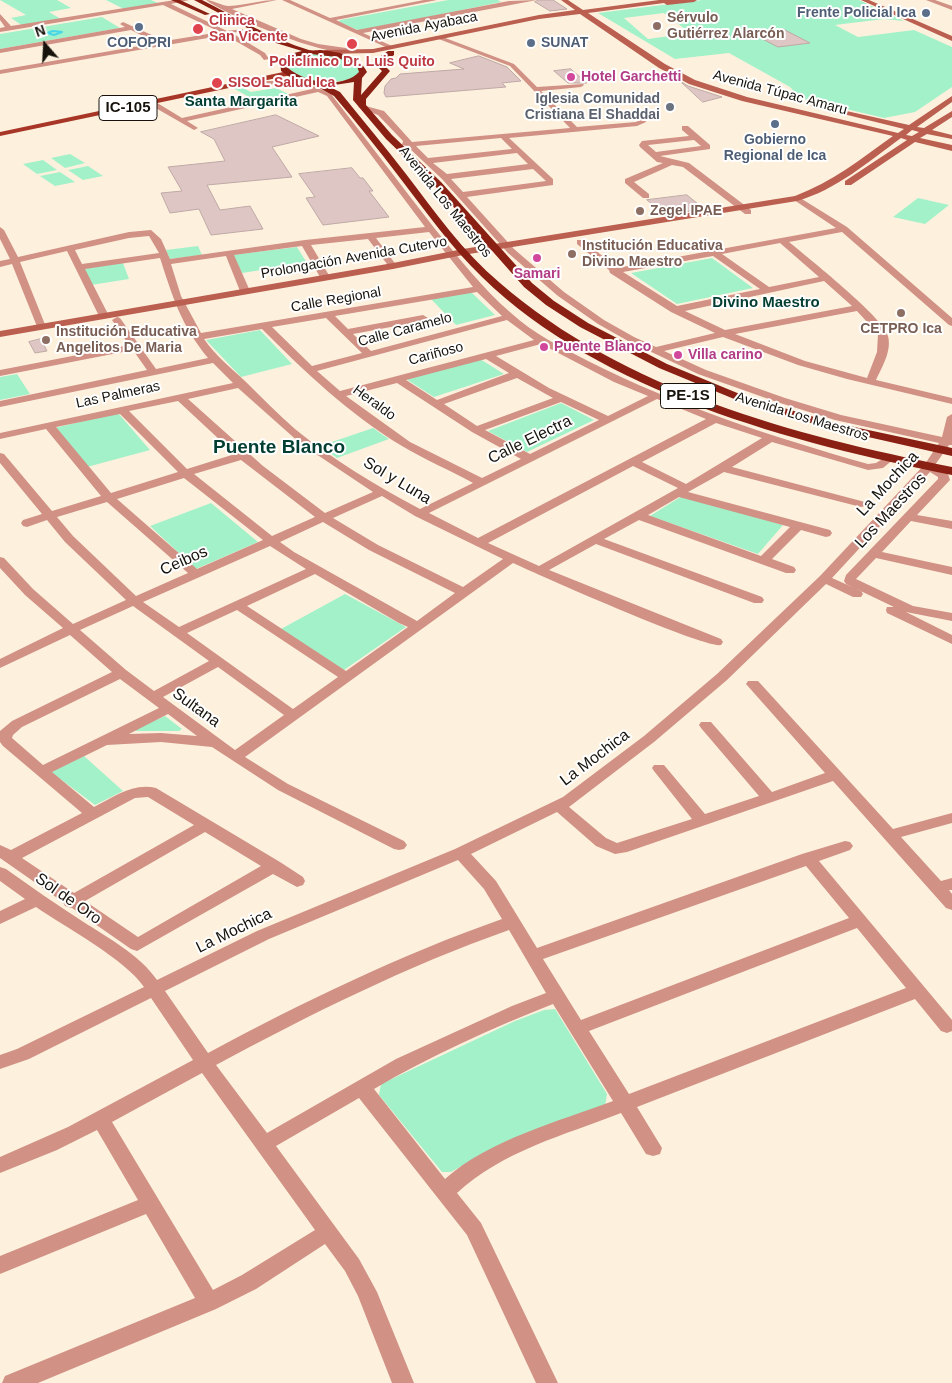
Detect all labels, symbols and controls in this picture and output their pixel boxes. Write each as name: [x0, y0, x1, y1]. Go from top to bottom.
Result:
place label: Frente Policial Ica: [797, 5, 916, 21]
marker: Frente Policial Ica: [920, 7, 932, 19]
street label: Avenida Ayabaca: [369, 8, 479, 46]
place label: Sérvulo Gutiérrez Alarcón: [667, 10, 784, 42]
place label: Clinica San Vicente: [209, 13, 288, 46]
north arrow: [20, 20, 70, 70]
marker: Sérvulo Gutiérrez Alarcón: [651, 20, 663, 32]
marker: COFOPRI: [133, 21, 145, 33]
text: N: [33, 22, 48, 40]
marker: Clinica San Vicente: [191, 22, 205, 36]
place label: COFOPRI: [107, 35, 171, 51]
place label: SUNAT: [541, 35, 588, 51]
marker: Policlínico Dr. Luis Quito: [345, 37, 359, 51]
marker: SUNAT: [525, 37, 537, 49]
place label: Policlínico Dr. Luis Quito: [269, 54, 435, 70]
street label: Avenida Túpac Amaru: [711, 67, 849, 119]
place label: Hotel Garchetti: [581, 69, 681, 85]
marker: Hotel Garchetti: [565, 71, 577, 83]
place label: SISOL Salud Ica: [228, 75, 335, 91]
marker: SISOL Salud Ica: [210, 76, 224, 90]
place label: Iglesia Comunidad Cristiana El Shaddai: [525, 91, 660, 124]
district label: Santa Margarita: [185, 93, 297, 111]
road number: IC-105: [99, 96, 157, 120]
marker: Iglesia Comunidad Cristiana El Shaddai: [664, 101, 676, 113]
marker: Gobierno Regional de Ica: [769, 118, 781, 130]
place label: Gobierno Regional de Ica: [724, 132, 826, 164]
street label: Avenida Los Maestros: [395, 143, 495, 261]
place label: Zegel IPAE: [650, 203, 722, 219]
marker: Zegel IPAE: [634, 205, 646, 217]
street label: Prolongación Avenida Cutervo: [260, 233, 448, 283]
place label: Institución Educativa Divino Maestro: [582, 238, 723, 270]
marker: Institución Educativa Divino Maestro: [566, 248, 578, 260]
marker: Samari: [531, 252, 543, 264]
place label: Samari: [514, 266, 560, 282]
street label: Calle Regional: [290, 284, 382, 316]
district label: Divino Maestro: [712, 294, 820, 312]
marker: CETPRO Ica: [895, 307, 907, 319]
street label: Calle Caramelo: [356, 309, 454, 351]
place label: CETPRO Ica: [860, 321, 942, 337]
place label: Institución Educativa Angelitos De Maria: [56, 324, 197, 357]
marker: Institución Educativa Angelitos De Maria: [40, 334, 52, 346]
street label: Cariñoso: [407, 339, 465, 369]
place label: Puente Blanco: [554, 339, 651, 355]
marker: Puente Blanco: [538, 341, 550, 353]
place label: Villa carino: [688, 347, 762, 363]
marker: Villa carino: [672, 349, 684, 361]
street label: Las Palmeras: [74, 378, 162, 412]
street label: Heraldo: [349, 382, 399, 424]
road number: PE-1S: [660, 384, 716, 408]
street label: Avenida Los Maestros: [733, 389, 871, 445]
street label: Calle Electra: [485, 411, 575, 469]
district label: Puente Blanco: [213, 437, 345, 459]
street label: La Mochica: [853, 448, 923, 520]
street label: Sol y Luna: [360, 453, 434, 509]
street label: Los Maestros: [851, 469, 931, 553]
street label: Ceibos: [157, 542, 211, 580]
street label: Sultana: [168, 684, 224, 732]
street label: La Mochica: [557, 726, 633, 790]
street label: Sol de Oro: [31, 869, 105, 929]
street label: La Mochica: [193, 904, 275, 958]

